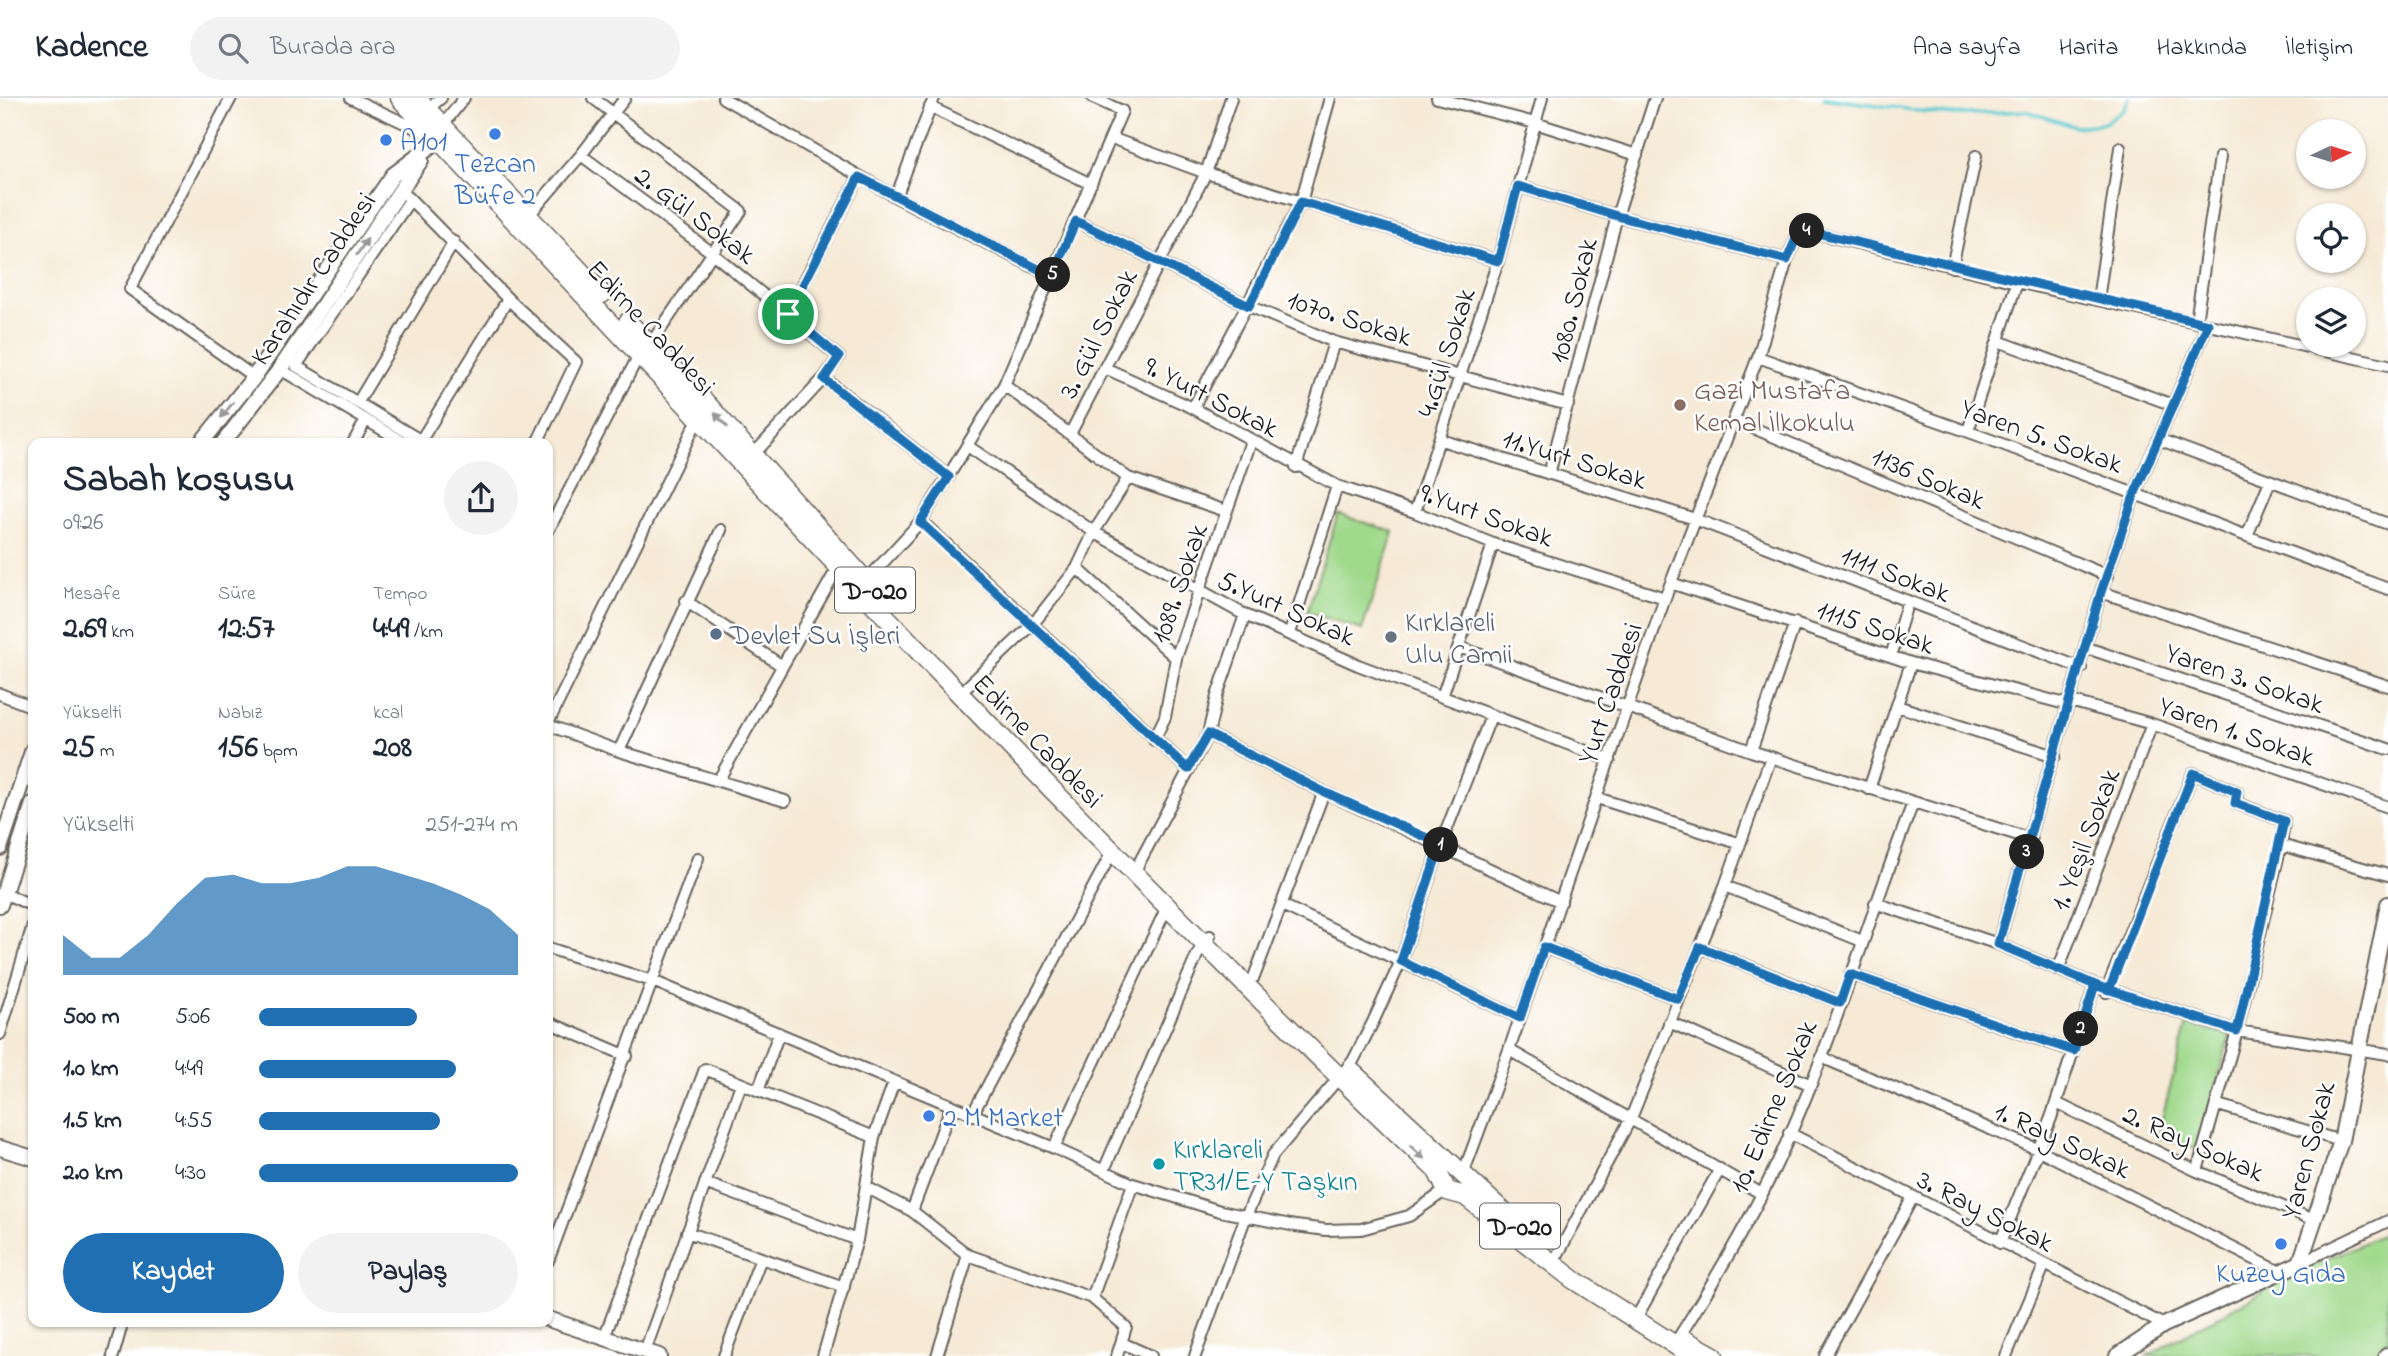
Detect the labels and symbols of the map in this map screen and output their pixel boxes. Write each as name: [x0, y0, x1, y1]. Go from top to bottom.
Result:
north arrow: [2296, 119, 2366, 189]
place label: A101: [400, 123, 447, 164]
marker: Tezcan Büfe 2: [487, 126, 503, 142]
marker: A101: [378, 132, 394, 148]
place label: Tezcan Büfe 2: [453, 145, 536, 218]
street label: 2. Gül Sokak: [624, 157, 764, 277]
street label: Karahıdır Caddesi: [242, 185, 388, 375]
pin: 4: [1790, 214, 1825, 248]
street label: 1080. Sokak: [1540, 233, 1611, 368]
one-way arrow: [355, 238, 369, 256]
street label: Edirne Caddesi: [575, 252, 724, 407]
pin: 5: [1036, 258, 1070, 292]
street label: 3. Gül Sokak: [1050, 262, 1151, 407]
street label: 1070. Sokak: [1281, 281, 1417, 360]
street label: 4.Gül Sokak: [1408, 282, 1489, 423]
pin: [758, 284, 818, 344]
street label: 9. Yurt Sokak: [1136, 348, 1286, 451]
place label: Gazi Mustafa Kemal İlkokulu: [1694, 372, 1855, 445]
street label: Yaren 5. Sokak: [1954, 390, 2128, 487]
marker: Gazi Mustafa Kemal İlkokulu: [1672, 397, 1688, 413]
one-way arrow: [220, 400, 235, 418]
one-way arrow: [714, 412, 730, 429]
street label: 11.Yurt Sokak: [1497, 420, 1652, 503]
street label: 1136 Sokak: [1864, 438, 1992, 523]
street label: 9.Yurt Sokak: [1413, 474, 1559, 561]
street label: 1089. Sokak: [1142, 518, 1221, 649]
street label: 1111 Sokak: [1834, 537, 1956, 616]
street label: 5.Yurt Sokak: [1210, 562, 1362, 659]
road number: D-020: [835, 568, 915, 612]
street label: 1115 Sokak: [1811, 591, 1940, 668]
place label: Kırklareli Ulu Camii: [1405, 604, 1513, 677]
place label: Devlet Su İşleri: [729, 617, 900, 658]
street label: Yurt Caddesi: [1569, 618, 1656, 771]
marker: Devlet Su İşleri: [708, 626, 724, 642]
marker: Kırklareli Ulu Camii: [1383, 629, 1399, 645]
street label: Yaren 3. Sokak: [2159, 634, 2330, 727]
street label: Edirne Caddesi: [961, 666, 1112, 819]
street label: Yaren 1. Sokak: [2152, 687, 2320, 779]
street label: 1. Yeşil Sokak: [2041, 763, 2133, 917]
pin: 1: [1424, 828, 1458, 862]
pin: 3: [2010, 834, 2044, 870]
pin: 2: [2064, 1012, 2098, 1046]
street label: 10. Edirne Sokak: [1720, 1014, 1830, 1200]
street label: Yaren Sokak: [2272, 1077, 2349, 1224]
street label: 1. Ray Sokak: [1987, 1093, 2137, 1192]
street label: 2. Ray Sokak: [2115, 1096, 2271, 1195]
place label: 2 M Market: [943, 1099, 1063, 1140]
marker: 2 M Market: [921, 1108, 937, 1124]
place label: Kırklareli TR31/E-Y Taşkın: [1173, 1131, 1358, 1204]
one-way arrow: [1408, 1143, 1425, 1159]
marker: Kırklareli TR31/E-Y Taşkın: [1151, 1156, 1167, 1172]
street label: 3. Ray Sokak: [1909, 1161, 2061, 1265]
road number: D-020: [1480, 1204, 1560, 1248]
marker: Kuzey Gıda: [2273, 1236, 2289, 1252]
place label: Kuzey Gıda: [2216, 1255, 2346, 1296]

